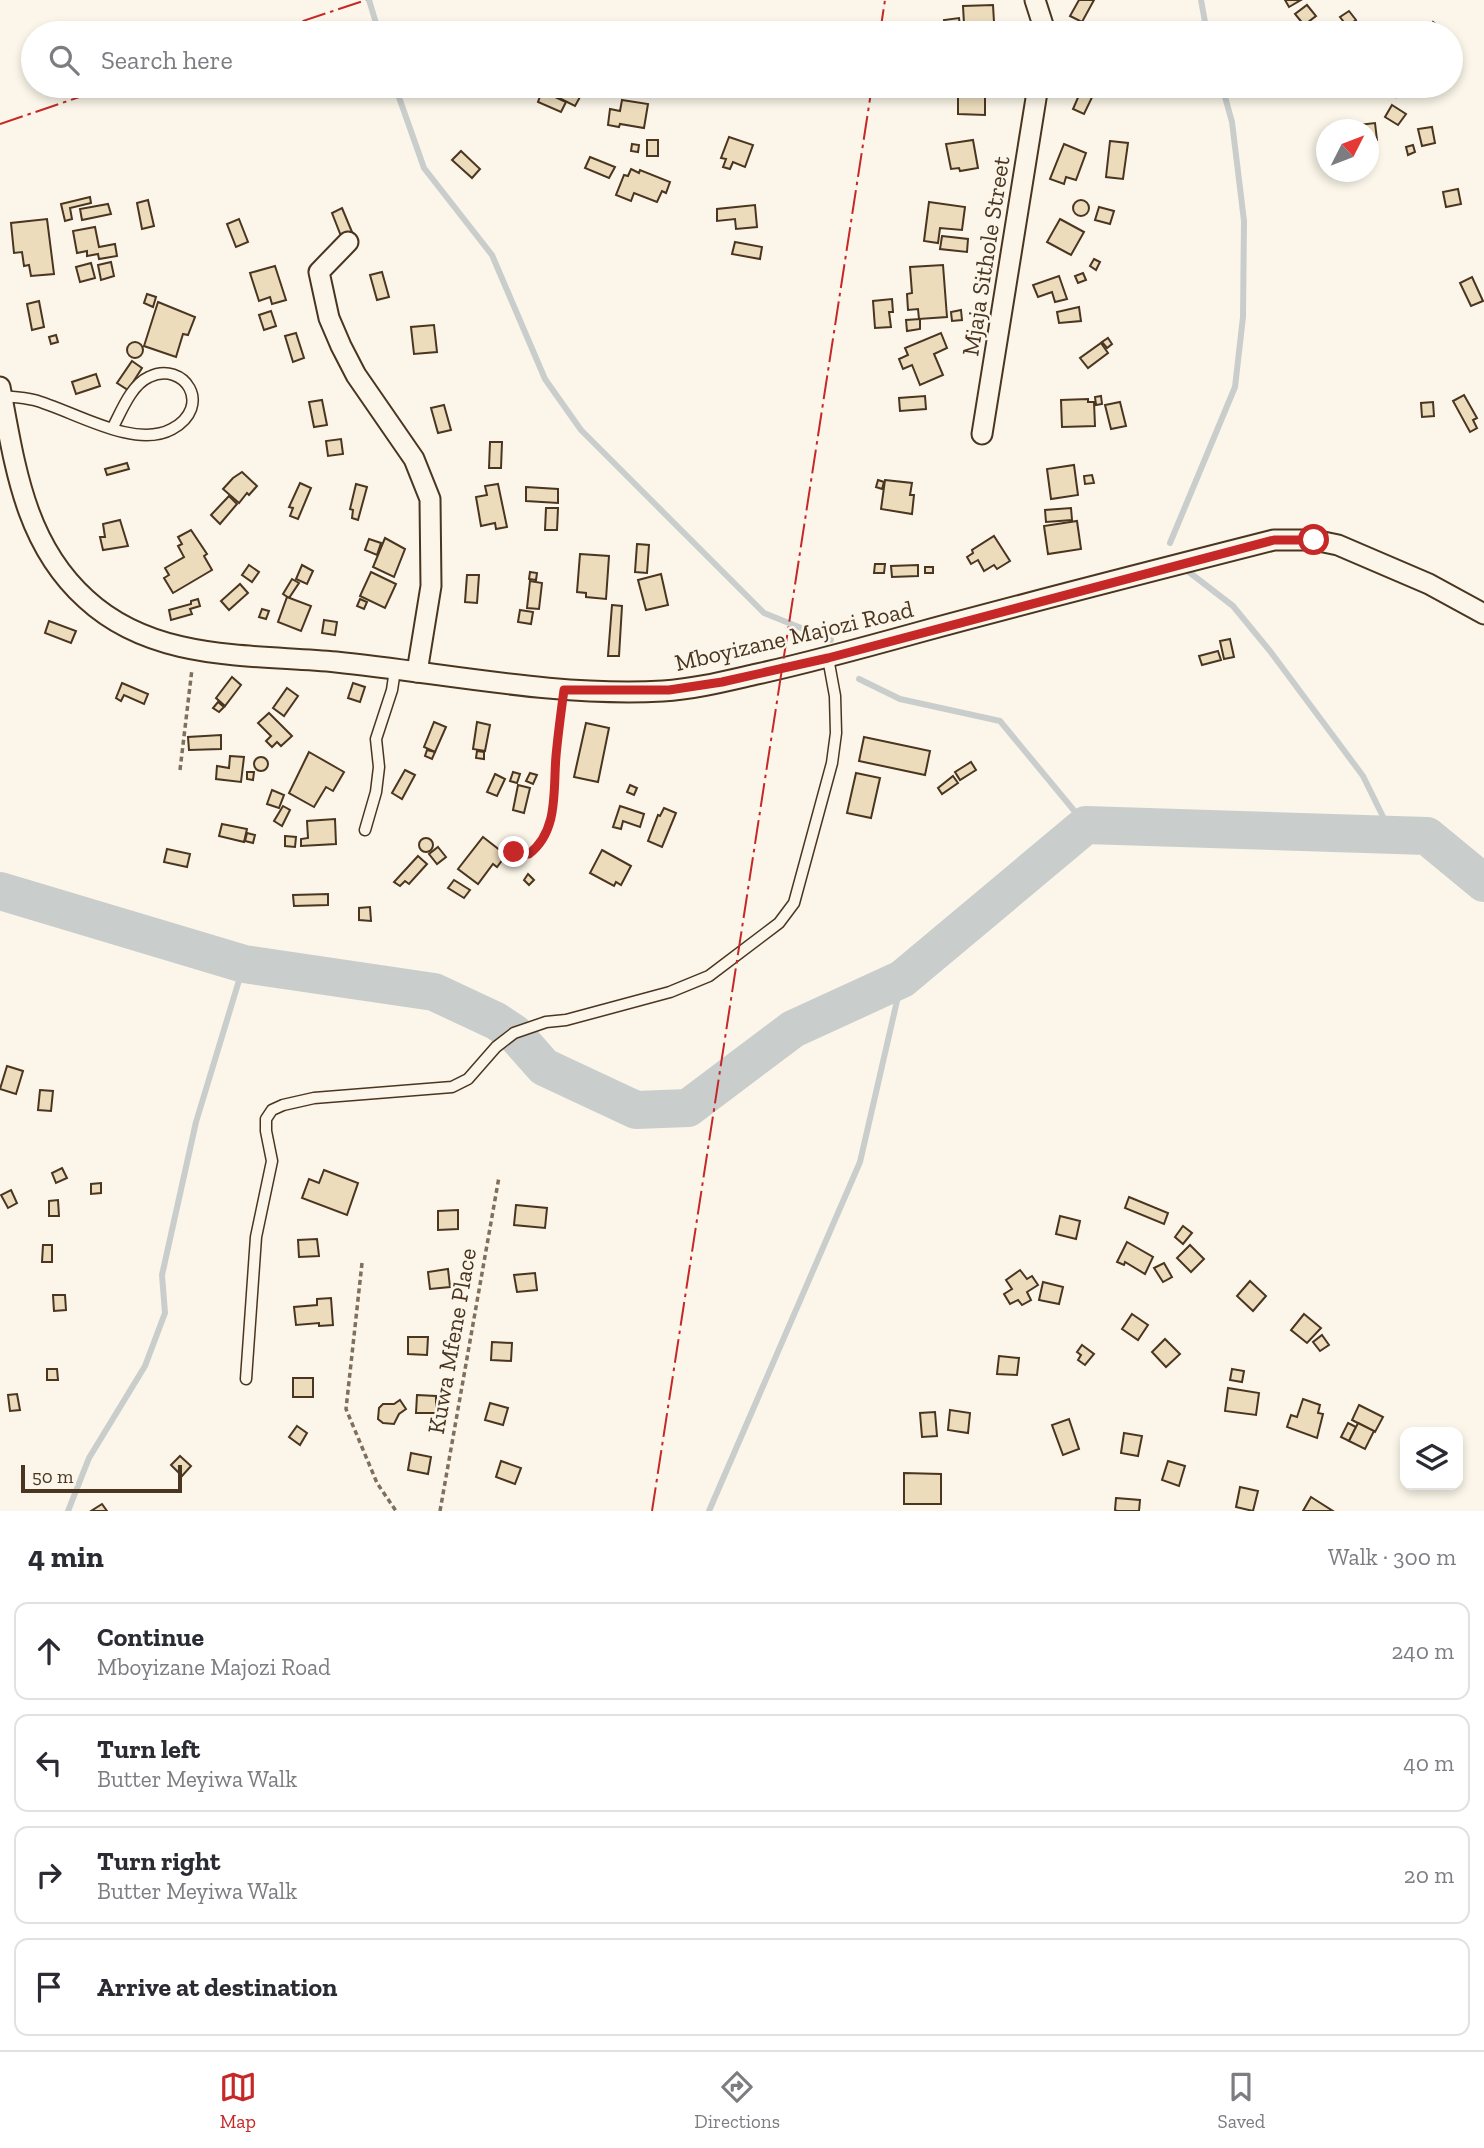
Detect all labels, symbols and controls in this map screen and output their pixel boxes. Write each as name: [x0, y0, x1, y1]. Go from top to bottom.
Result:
search box: [21, 21, 1463, 98]
icon: search: [45, 41, 83, 79]
text: Search here: [101, 44, 233, 76]
north arrow: [1316, 119, 1379, 182]
street label: Mjaja Sithole Street: [955, 154, 1016, 358]
route start: [1298, 524, 1329, 555]
street label: Mboyizane Majozi Road: [672, 594, 916, 677]
route end: [498, 836, 529, 867]
street label: Kuwa Mfene Place: [421, 1246, 482, 1436]
map controls: [1400, 1427, 1463, 1490]
button: layers: [1400, 1427, 1463, 1490]
scale bar: [21, 1462, 182, 1494]
text: 50 m: [32, 1465, 73, 1488]
text: 4 min: [28, 1539, 104, 1575]
text: Walk · 300 m: [1328, 1543, 1456, 1571]
text: Continue: [97, 1621, 204, 1653]
icon: ahead: [30, 1632, 68, 1670]
text: 240 m: [1391, 1637, 1454, 1665]
text: Mboyizane Majozi Road: [97, 1653, 331, 1681]
text: Turn left: [97, 1733, 200, 1765]
icon: left: [30, 1744, 68, 1782]
text: 40 m: [1403, 1749, 1454, 1777]
text: Butter Meyiwa Walk: [97, 1765, 297, 1793]
text: Turn right: [97, 1845, 220, 1877]
icon: right: [30, 1856, 68, 1894]
text: 20 m: [1404, 1861, 1454, 1889]
text: Butter Meyiwa Walk: [97, 1877, 297, 1905]
icon: arrive: [30, 1968, 68, 2006]
text: Arrive at destination: [97, 1971, 337, 2003]
tab: Map: [219, 2068, 257, 2133]
tab: Directions: [694, 2068, 780, 2133]
tab: Saved: [1218, 2068, 1265, 2133]

